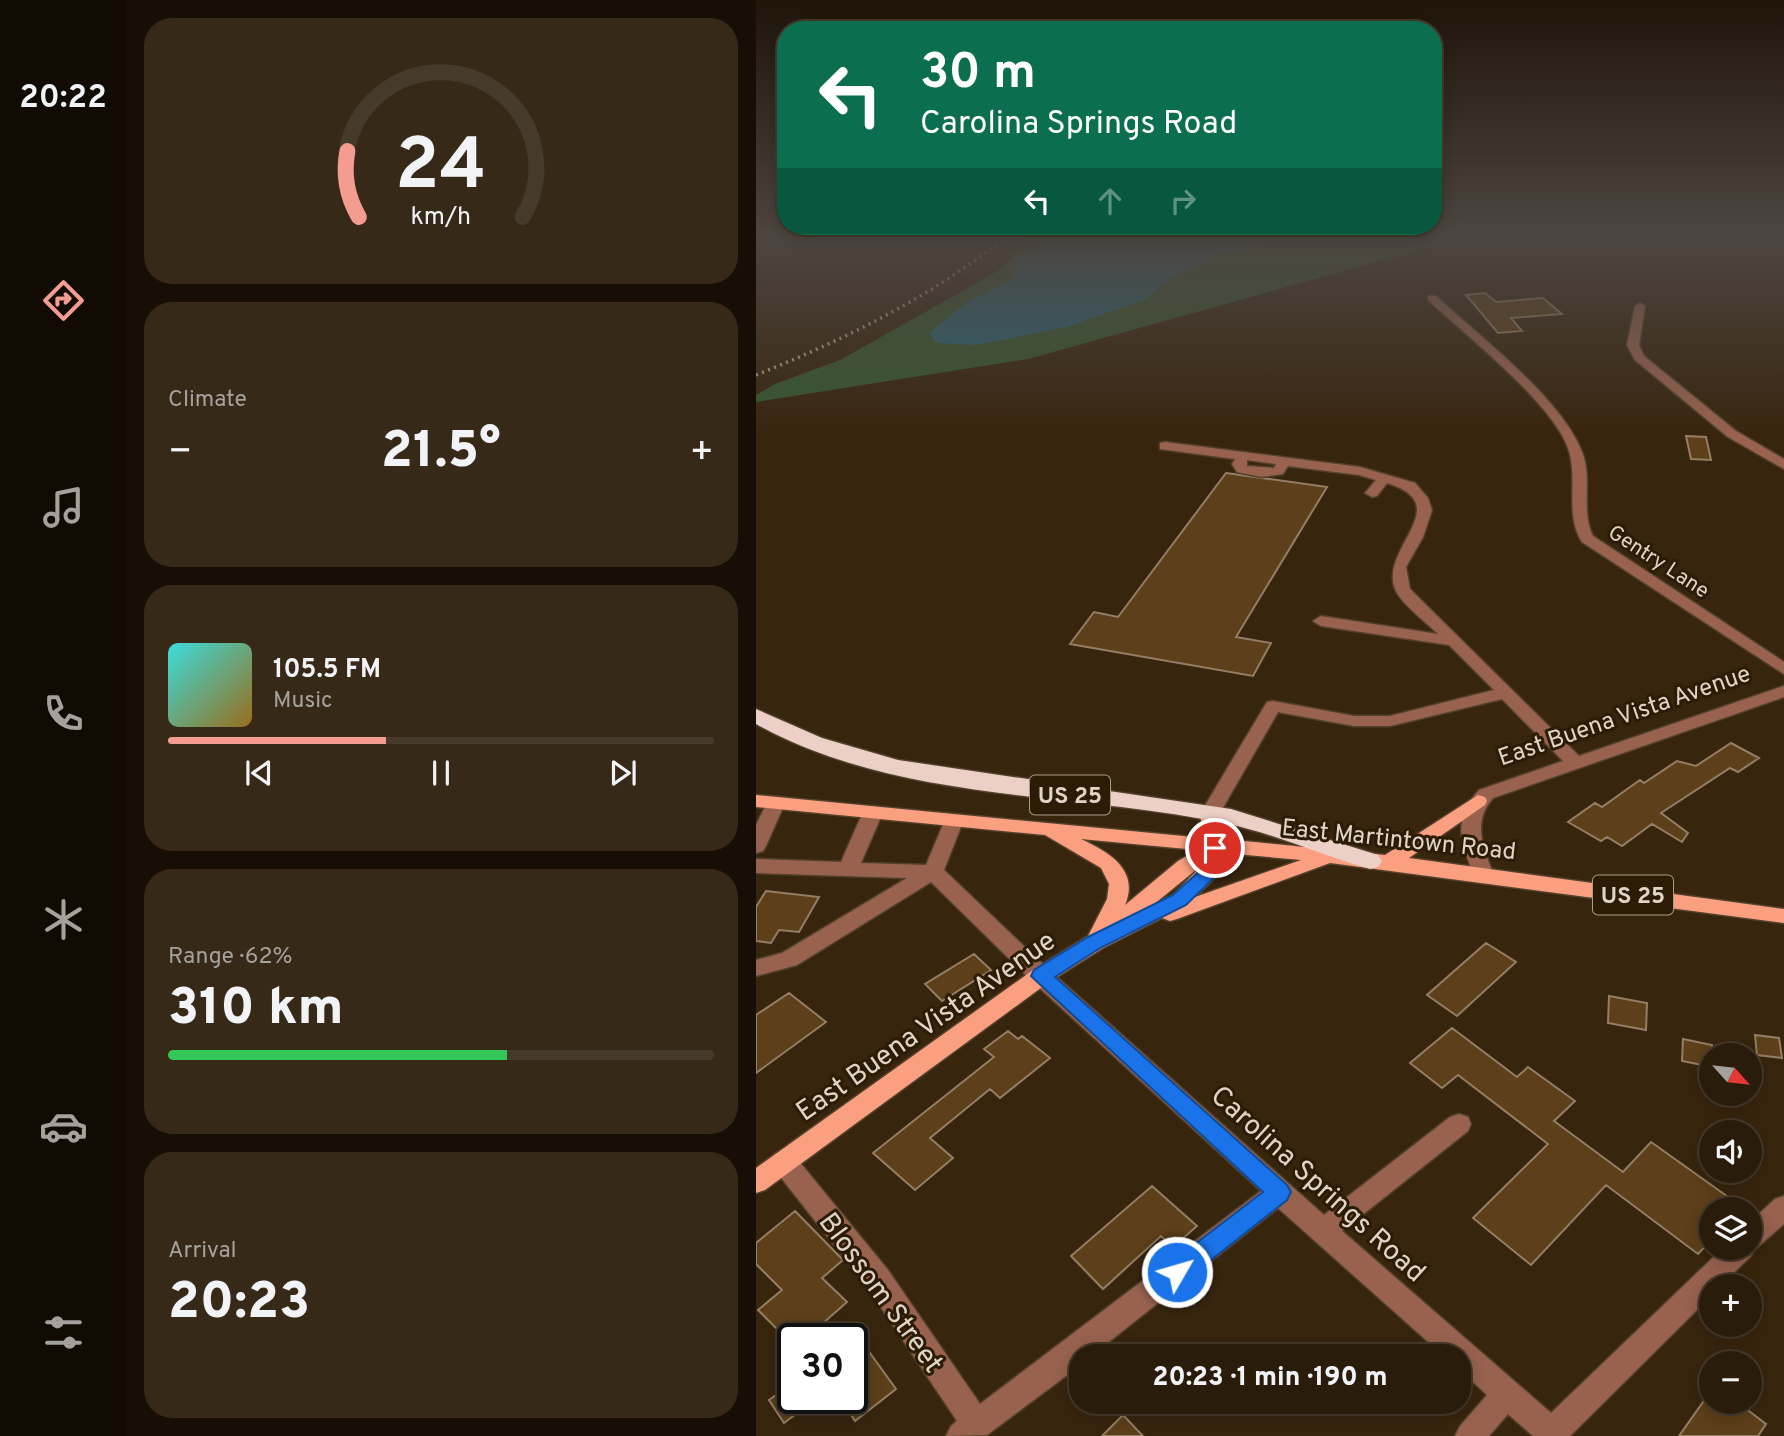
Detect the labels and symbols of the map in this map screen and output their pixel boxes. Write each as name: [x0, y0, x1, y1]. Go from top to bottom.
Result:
street label: Gentry Lane: [1602, 519, 1714, 605]
street label: East Buena Vista Avenue: [1495, 660, 1755, 774]
road number: US 25: [1030, 776, 1110, 814]
street label: East Martintown Road: [1280, 814, 1517, 868]
pin: [1185, 818, 1245, 878]
road number: US 25: [1593, 876, 1673, 914]
street label: East Buena Vista Avenue: [790, 924, 1064, 1131]
north arrow: [1699, 1043, 1762, 1106]
street label: Carolina Springs Road: [1202, 1079, 1432, 1291]
street label: Blossom Street: [809, 1206, 950, 1381]
position arrow: [1140, 1235, 1214, 1309]
speed limit sign: 30: [777, 1323, 868, 1414]

